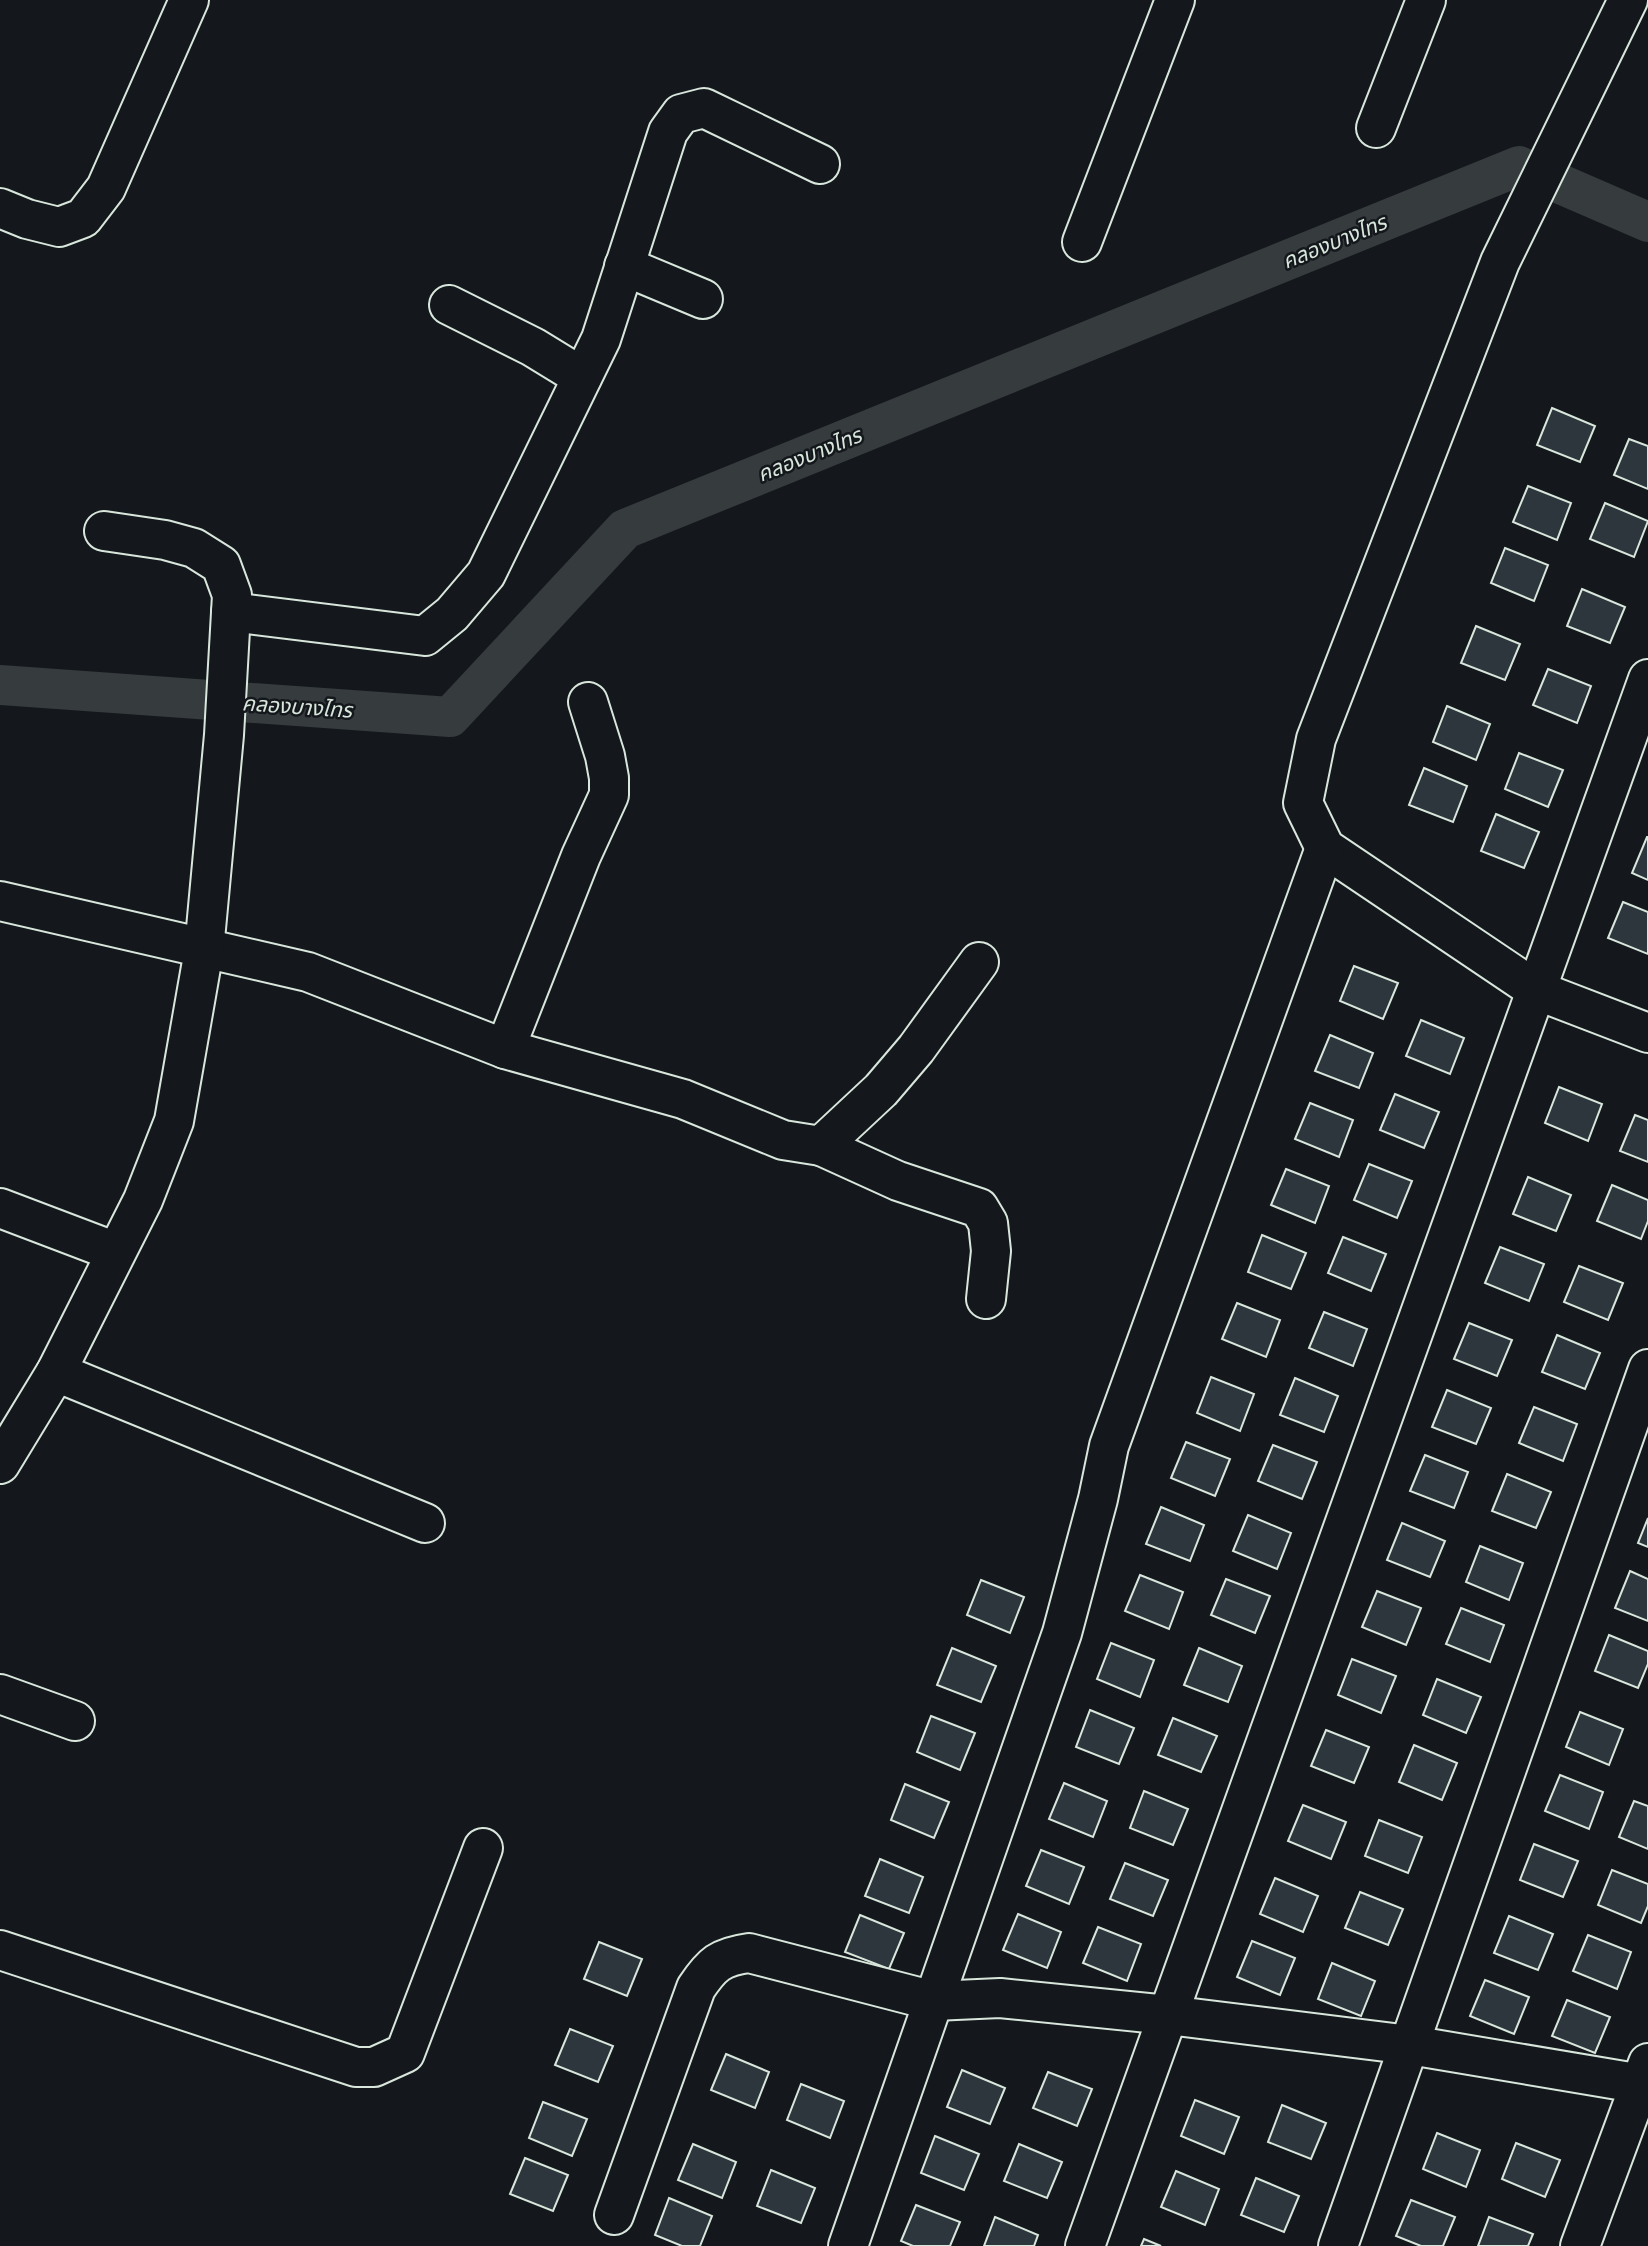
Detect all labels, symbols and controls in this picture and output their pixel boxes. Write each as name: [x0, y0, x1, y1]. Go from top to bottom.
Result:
water label: คลองบางไทร: [1278, 208, 1392, 274]
water label: คลองบางไทร: [753, 421, 867, 487]
water label: คลองบางไทร: [241, 689, 355, 723]

